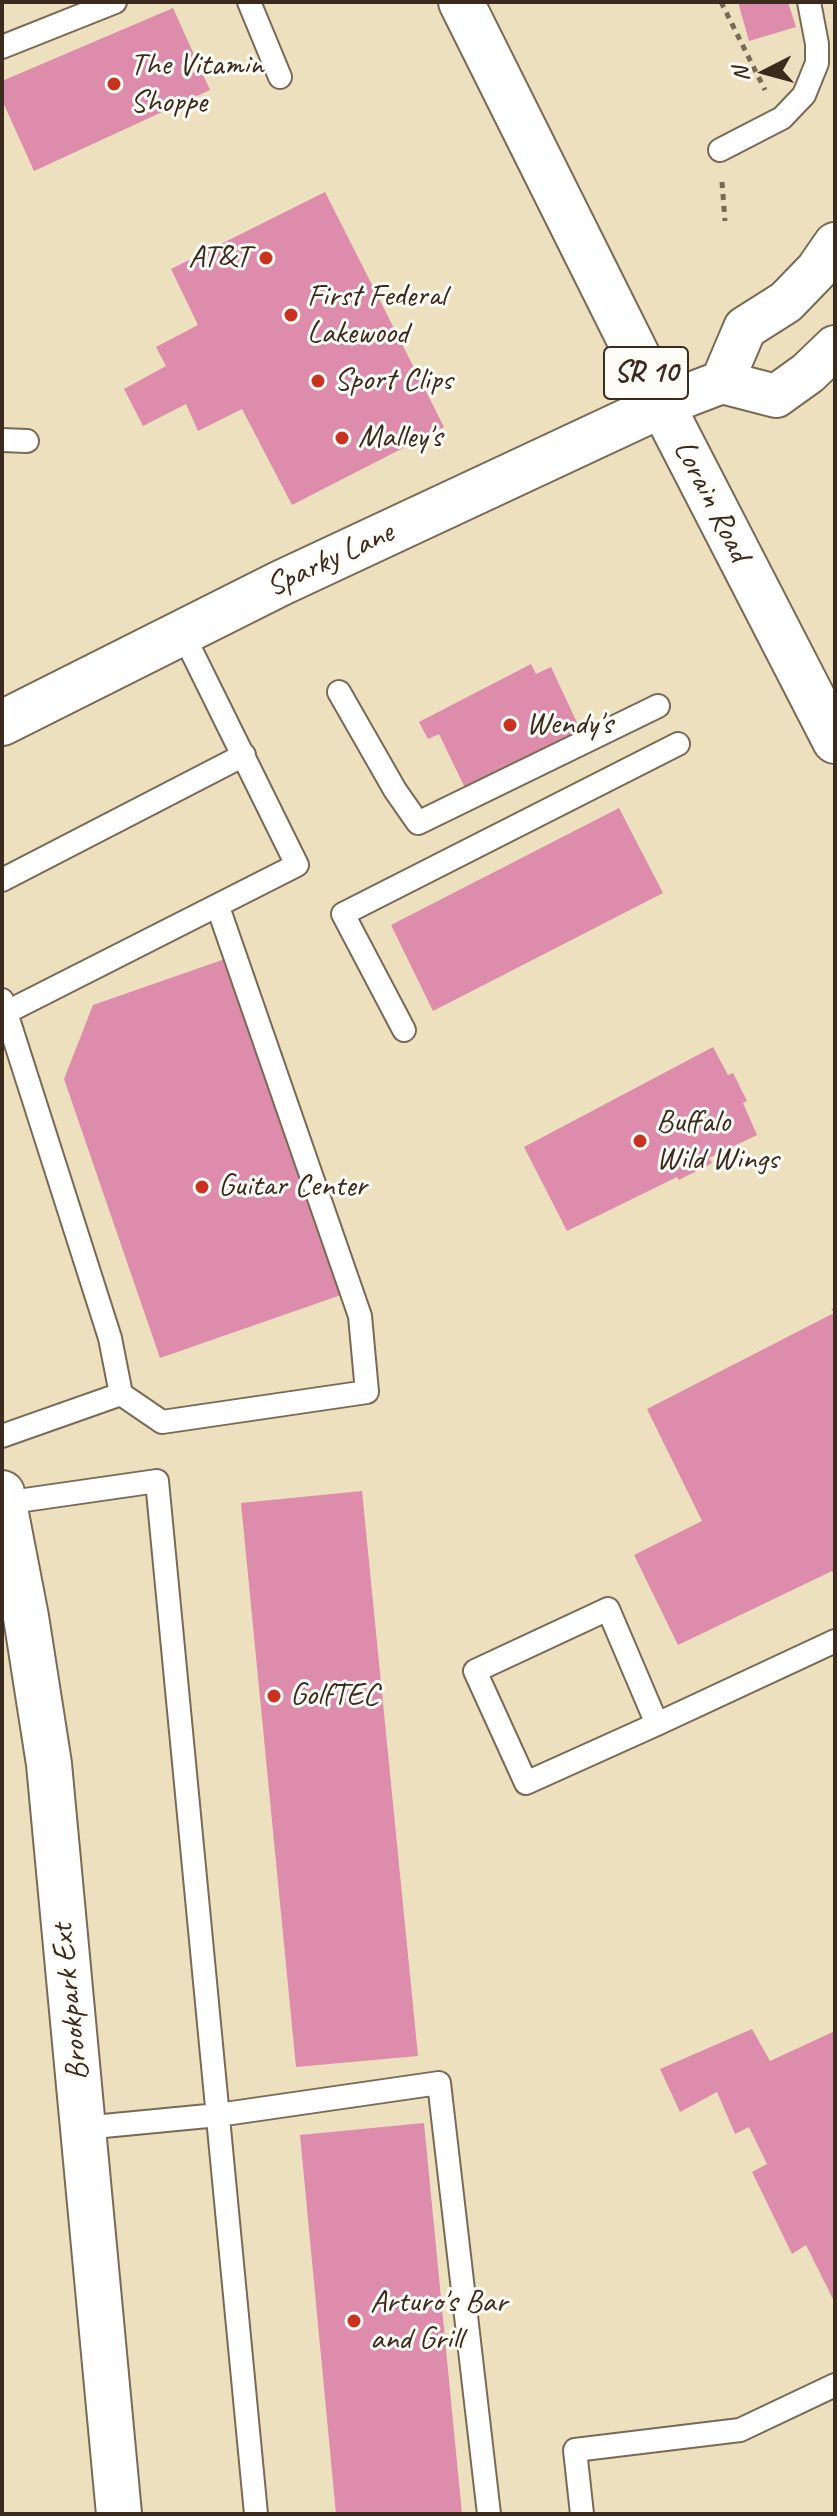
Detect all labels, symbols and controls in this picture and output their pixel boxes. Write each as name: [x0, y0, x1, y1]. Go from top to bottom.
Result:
north arrow: [725, 32, 805, 112]
place label: The Vitamin Shoppe: [130, 47, 263, 122]
text: N: [726, 66, 756, 83]
marker: The Vitamin Shoppe: [105, 75, 123, 93]
place label: AT&T: [188, 239, 250, 277]
marker: AT&T: [257, 249, 275, 267]
place label: First Federal Lakewood: [307, 278, 446, 353]
marker: First Federal Lakewood: [282, 306, 300, 324]
road number: SR 10: [604, 347, 688, 399]
place label: Sport Clips: [334, 362, 452, 400]
marker: Sport Clips: [309, 372, 327, 390]
place label: Malley's: [358, 419, 442, 457]
marker: Malley's: [333, 429, 351, 447]
street label: Lorain Road: [664, 434, 758, 568]
street label: Sparky Lane: [260, 514, 400, 606]
place label: Wendy's: [526, 706, 612, 744]
marker: Wendy's: [501, 716, 519, 734]
place label: Buffalo Wild Wings: [656, 1104, 778, 1179]
marker: Buffalo Wild Wings: [631, 1132, 649, 1150]
place label: Guitar Center: [218, 1168, 367, 1206]
marker: Guitar Center: [193, 1178, 211, 1196]
place label: GolfTEC: [290, 1677, 379, 1715]
marker: GolfTEC: [265, 1687, 283, 1705]
street label: Brookpark Ext: [44, 1922, 98, 2082]
place label: Arturo's Bar and Grill: [370, 2284, 507, 2359]
marker: Arturo's Bar and Grill: [345, 2312, 363, 2330]

